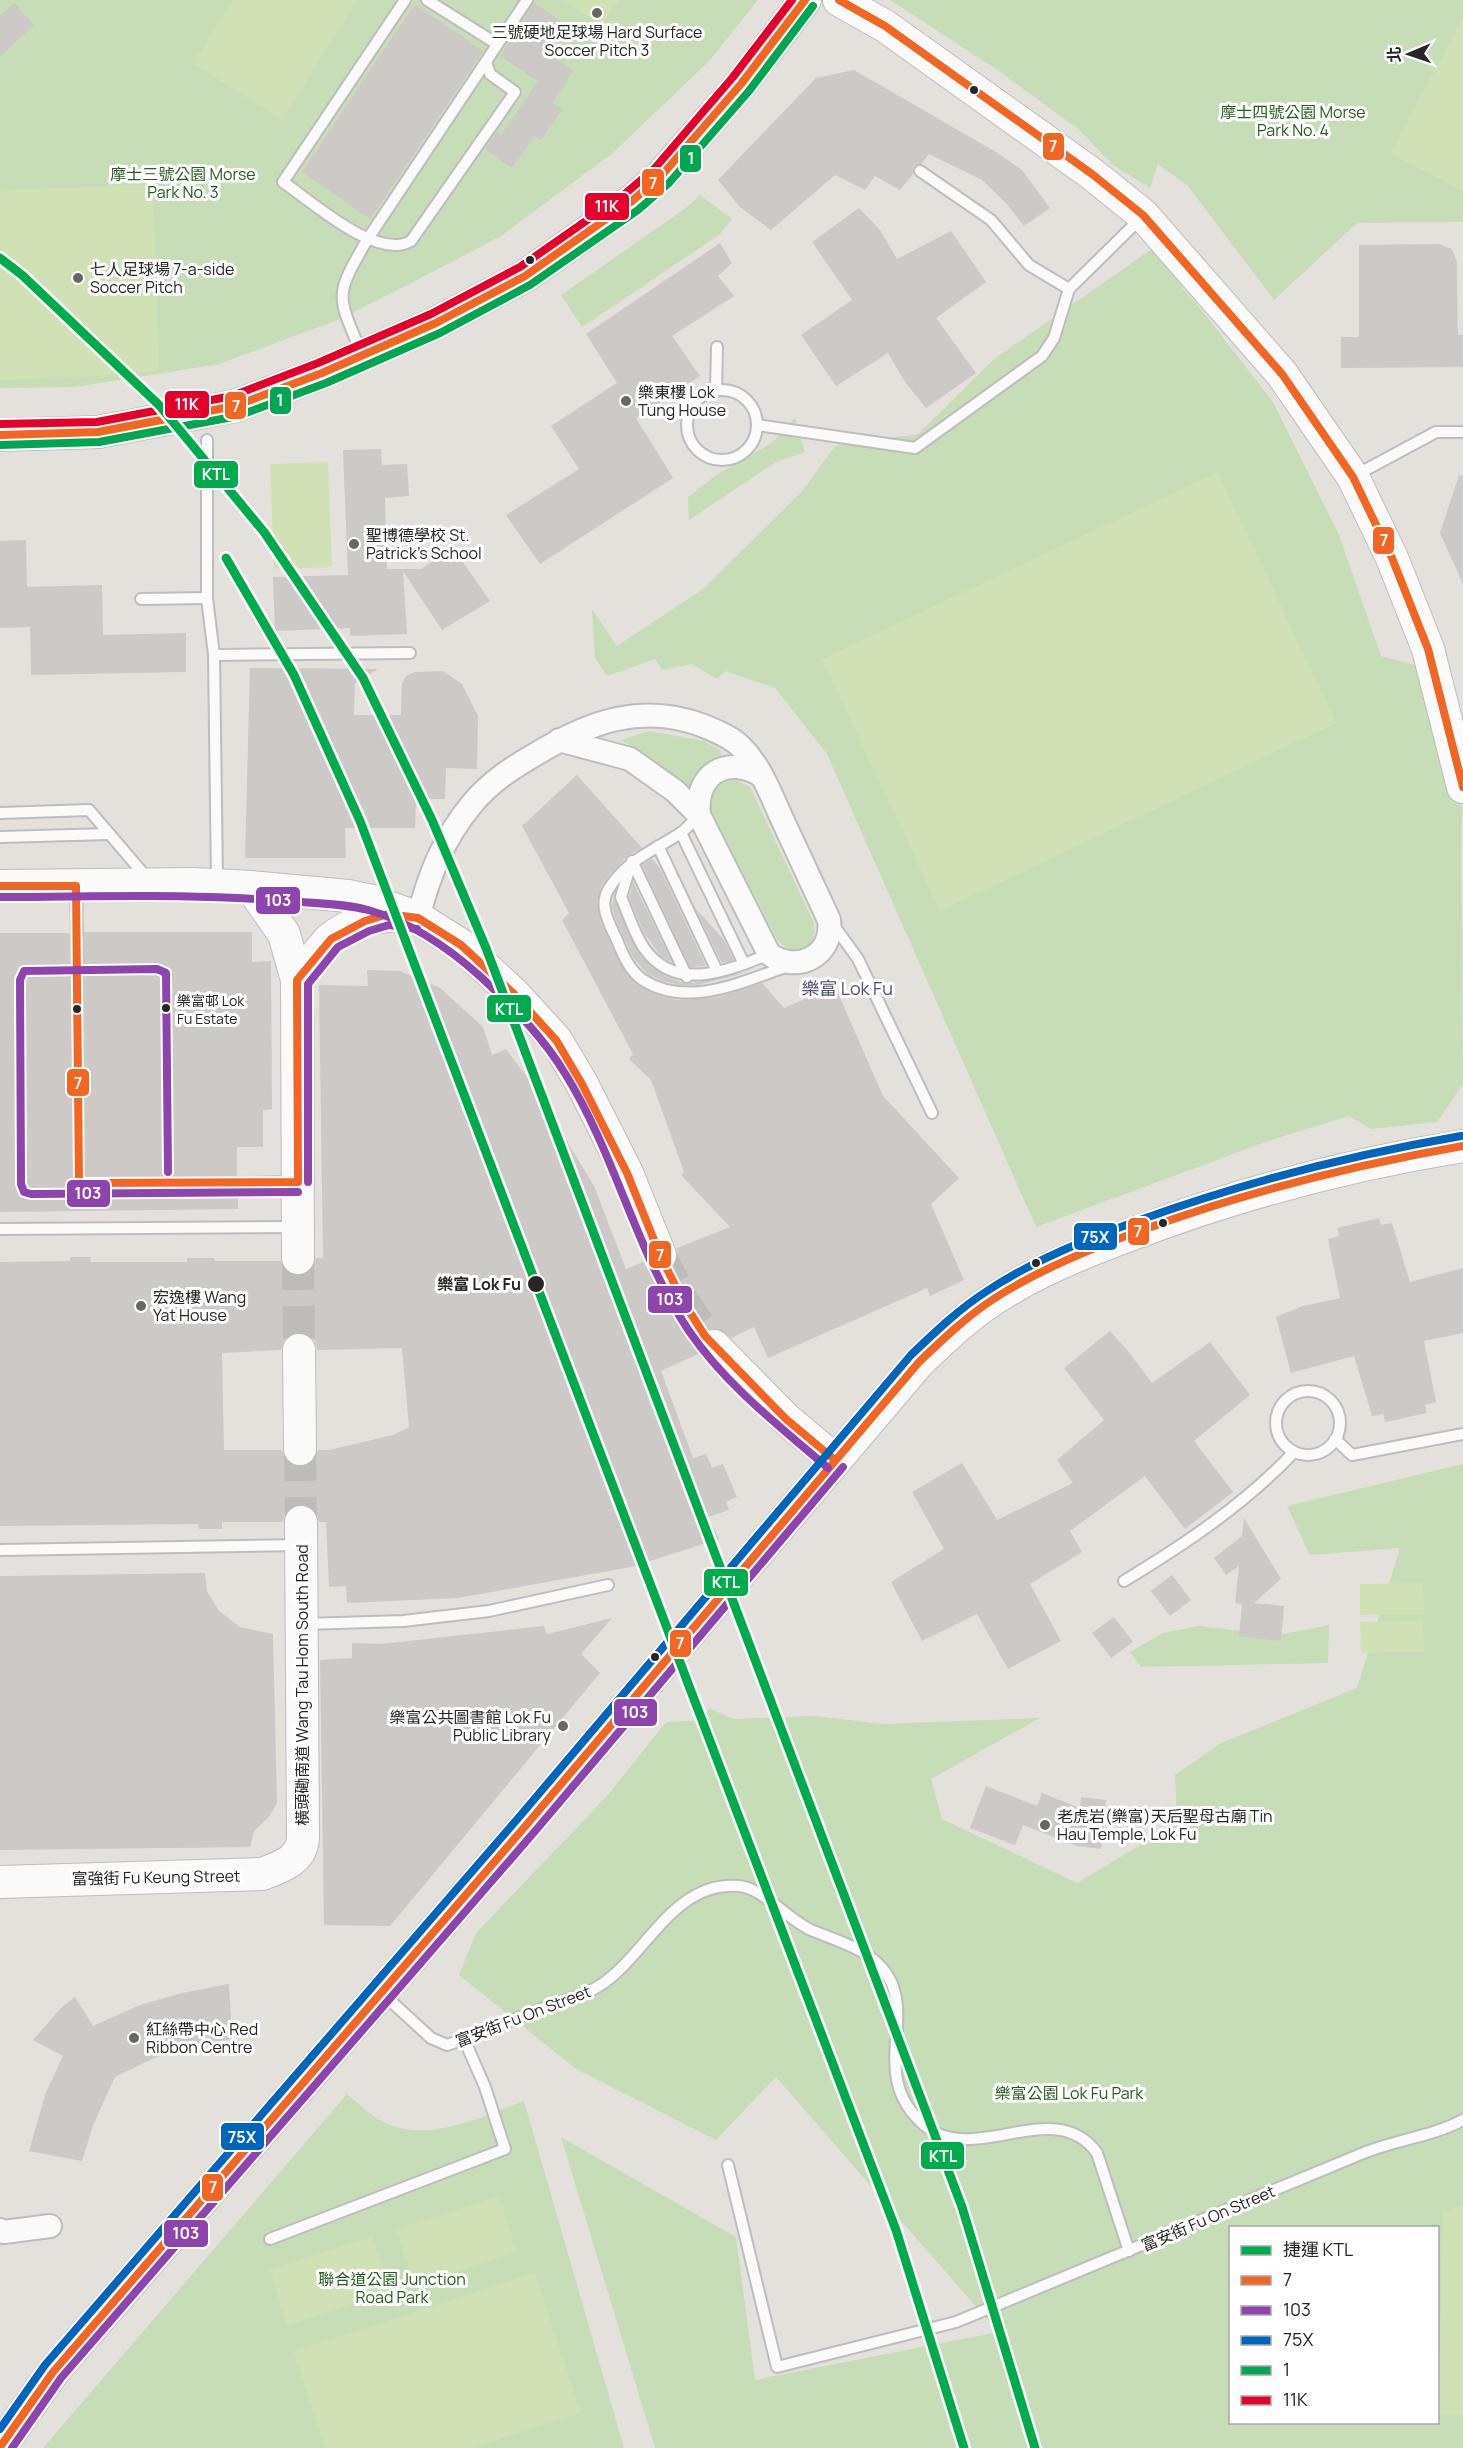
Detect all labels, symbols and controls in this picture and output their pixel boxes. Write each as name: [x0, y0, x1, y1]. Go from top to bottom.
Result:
marker: 三號硬地足球場 Hard Surface Soccer Pitch 3: [590, 6, 604, 20]
place label: 三號硬地足球場 Hard Surface Soccer Pitch 3: [492, 21, 702, 61]
north arrow: [1379, 24, 1439, 84]
text: 北: [1383, 46, 1405, 63]
unlabelled marker: [968, 84, 980, 96]
park label: 摩士四號公園 Morse Park No. 4: [1220, 101, 1366, 141]
line badge: 7: [1042, 132, 1065, 161]
text: 7: [1049, 135, 1057, 157]
line badge: 1: [679, 144, 702, 173]
text: 1: [687, 147, 695, 169]
park label: 摩士三號公園 Morse Park No. 3: [110, 163, 256, 203]
line badge: 7: [641, 168, 665, 197]
text: 7: [649, 172, 657, 194]
line badge: 11K: [584, 192, 630, 221]
text: 11K: [595, 195, 620, 217]
unlabelled marker: [524, 254, 536, 266]
place label: 七人足球場 7-a-side Soccer Pitch: [90, 258, 234, 298]
marker: 七人足球場 7-a-side Soccer Pitch: [71, 271, 85, 285]
place label: 樂東樓 Lok Tung House: [638, 381, 726, 421]
line badge: 1: [269, 386, 292, 415]
text: 1: [276, 389, 284, 411]
line badge: 11K: [164, 390, 210, 419]
line badge: 7: [224, 391, 247, 420]
text: 11K: [175, 393, 200, 415]
marker: 樂東樓 Lok Tung House: [619, 394, 633, 408]
text: 7: [232, 395, 240, 417]
line badge: KTL: [193, 460, 239, 489]
text: KTL: [202, 463, 231, 485]
place label: 聖博德學校 St. Patrick's School: [366, 524, 482, 564]
line badge: 7: [1372, 526, 1395, 555]
text: 7: [1380, 529, 1388, 551]
marker: 聖博德學校 St. Patrick's School: [347, 537, 361, 551]
line badge: 103: [255, 886, 301, 915]
text: 103: [265, 889, 291, 911]
district label: 樂富 Lok Fu: [801, 976, 893, 1000]
place label: 樂富邨 Lok Fu Estate: [177, 991, 245, 1028]
line badge: KTL: [486, 994, 532, 1023]
text: KTL: [495, 998, 524, 1020]
marker: 樂富邨 Lok Fu Estate: [160, 1002, 172, 1014]
unlabelled marker: [71, 1003, 83, 1015]
line badge: 7: [66, 1068, 90, 1097]
text: 7: [74, 1072, 82, 1094]
line badge: 103: [66, 1179, 111, 1208]
text: 103: [75, 1182, 101, 1204]
line badge: 7: [1127, 1217, 1150, 1246]
unlabelled marker: [1157, 1217, 1169, 1229]
text: 7: [1134, 1220, 1142, 1242]
line badge: 75X: [1073, 1222, 1118, 1251]
text: 75X: [1081, 1226, 1110, 1248]
line badge: 7: [648, 1240, 672, 1269]
text: 7: [656, 1244, 664, 1266]
unlabelled marker: [1030, 1257, 1042, 1269]
place label: 樂富 Lok Fu: [437, 1273, 521, 1295]
marker: 樂富 Lok Fu: [526, 1274, 546, 1294]
line badge: 103: [647, 1285, 693, 1314]
place label: 宏逸樓 Wang Yat House: [153, 1286, 246, 1326]
text: 103: [657, 1288, 683, 1310]
marker: 宏逸樓 Wang Yat House: [134, 1299, 148, 1313]
street label: 橫頭磡南道 Wang Tau Hom South Road: [291, 1544, 313, 1826]
line badge: KTL: [703, 1568, 749, 1597]
text: KTL: [712, 1571, 741, 1593]
line badge: 7: [669, 1629, 692, 1658]
text: 7: [676, 1632, 684, 1654]
unlabelled marker: [649, 1651, 661, 1663]
line badge: 103: [613, 1698, 658, 1727]
text: 103: [622, 1701, 648, 1723]
place label: 樂富公共圖書館 Lok Fu Public Library: [389, 1706, 552, 1746]
marker: 樂富公共圖書館 Lok Fu Public Library: [556, 1719, 570, 1733]
place label: 老虎岩(樂富)天后聖母古廟 Tin Hau Temple, Lok Fu: [1057, 1805, 1273, 1845]
marker: 老虎岩(樂富)天后聖母古廟 Tin Hau Temple, Lok Fu: [1038, 1818, 1052, 1832]
street label: 富強街 Fu Keung Street: [71, 1865, 241, 1889]
street label: 富安街 Fu On Street: [452, 1980, 594, 2052]
place label: 紅絲帶中心 Red Ribbon Centre: [146, 2018, 258, 2058]
marker: 紅絲帶中心 Red Ribbon Centre: [127, 2031, 141, 2045]
park label: 樂富公園 Lok Fu Park: [995, 2082, 1144, 2104]
line badge: 75X: [220, 2122, 265, 2151]
text: 75X: [228, 2126, 257, 2148]
line badge: KTL: [920, 2141, 965, 2170]
text: KTL: [929, 2145, 958, 2167]
line badge: 7: [201, 2173, 224, 2202]
text: 7: [209, 2176, 217, 2198]
street label: 富安街 Fu On Street: [1138, 2180, 1278, 2256]
line badge: 103: [163, 2219, 209, 2248]
text: 103: [173, 2222, 199, 2244]
legend: [1229, 2226, 1439, 2424]
text: 捷運 KTL: [1283, 2237, 1353, 2261]
text: 7: [1283, 2267, 1292, 2291]
park label: 聯合道公園 Junction Road Park: [318, 2268, 466, 2308]
text: 103: [1283, 2297, 1311, 2321]
text: 75X: [1283, 2327, 1313, 2351]
text: 1: [1283, 2357, 1290, 2381]
text: 11K: [1283, 2387, 1308, 2411]

